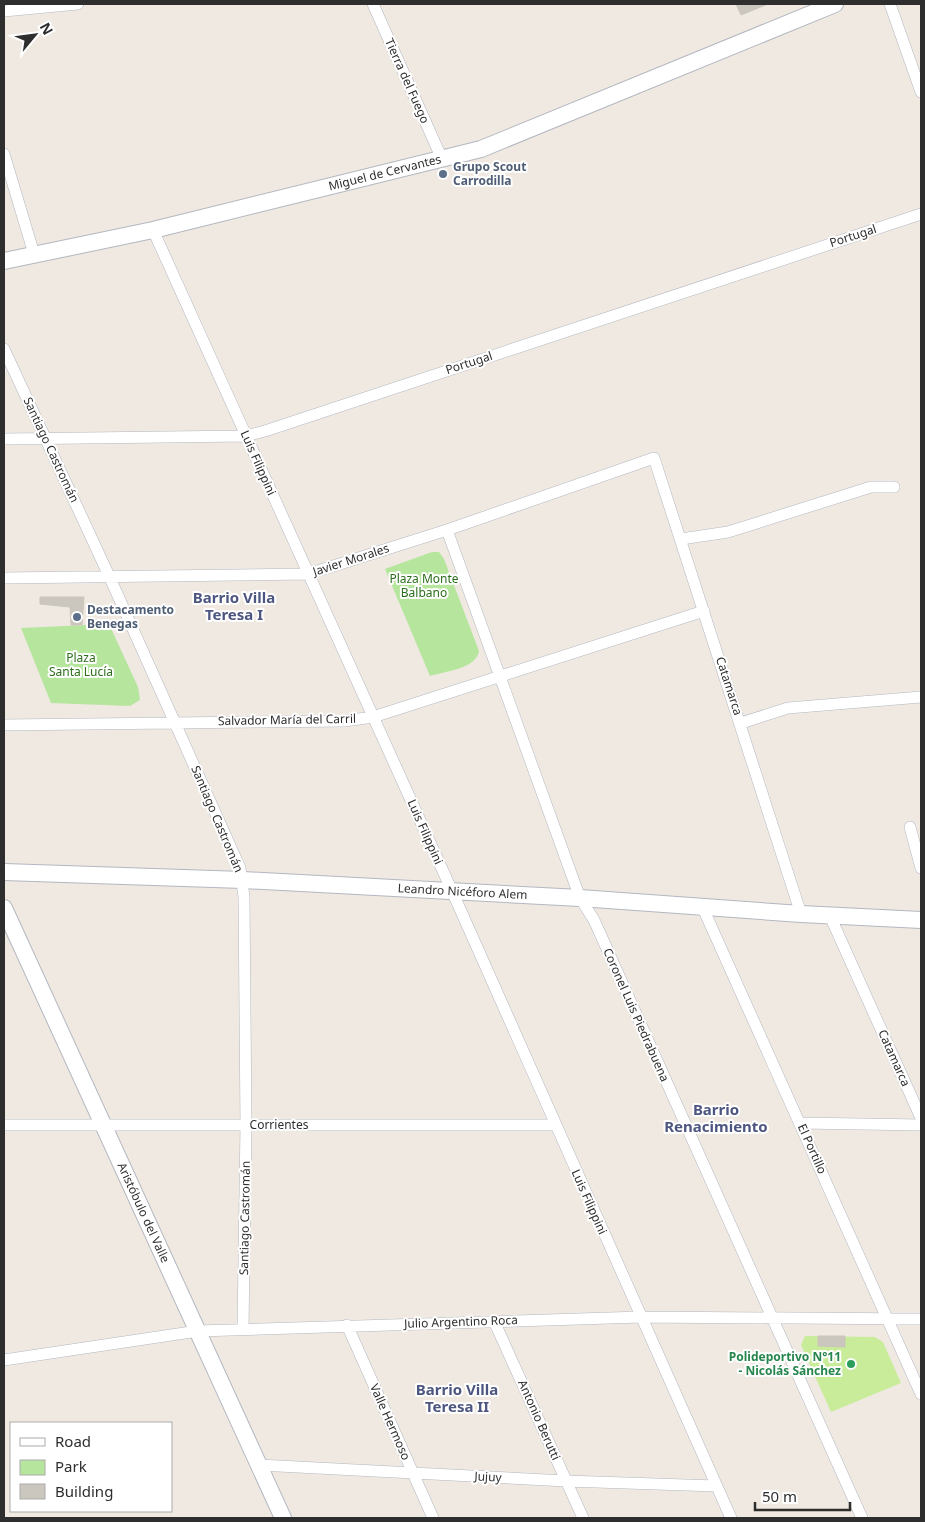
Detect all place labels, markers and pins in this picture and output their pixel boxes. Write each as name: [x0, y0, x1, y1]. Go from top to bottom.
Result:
place label: Grupo Scout Carrodilla: [453, 158, 526, 189]
marker: Grupo Scout Carrodilla: [437, 168, 449, 180]
place label: Destacamento Benegas: [87, 601, 174, 632]
marker: Destacamento Benegas: [71, 611, 83, 623]
place label: Polideportivo N°11 - Nicolás Sánchez: [729, 1348, 841, 1379]
marker: Polideportivo N°11 - Nicolás Sánchez: [845, 1358, 857, 1370]

